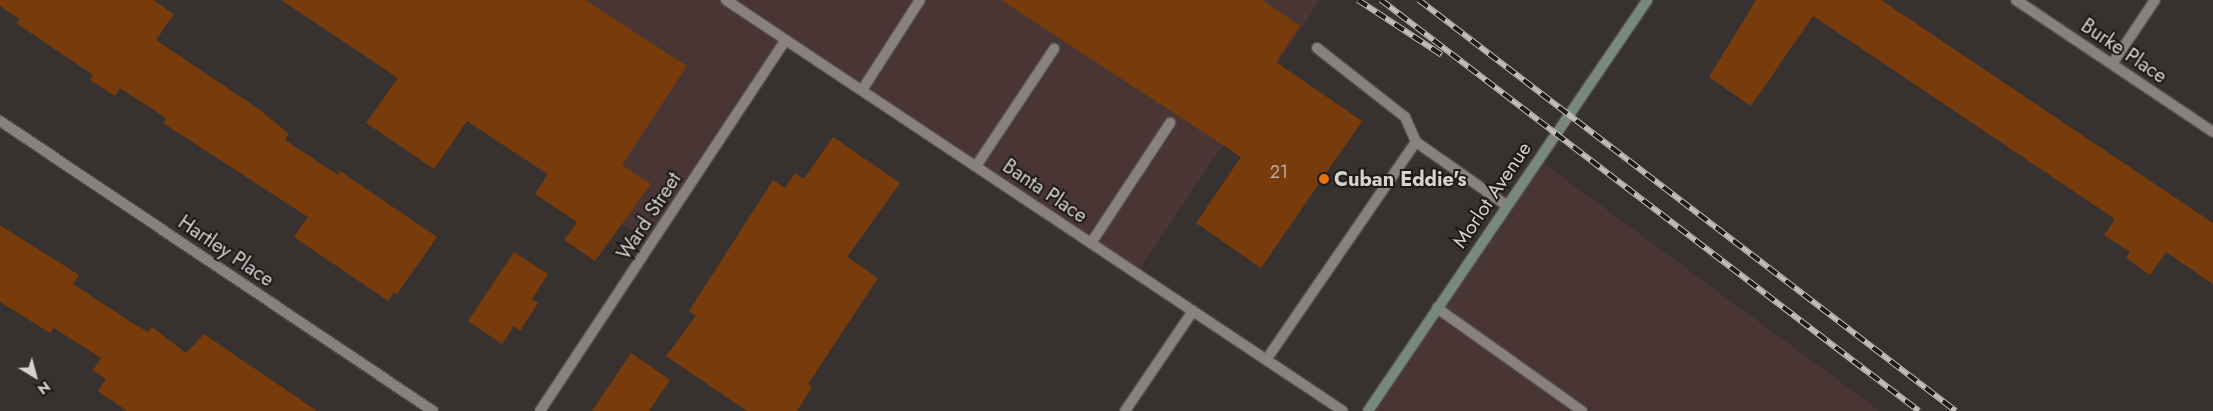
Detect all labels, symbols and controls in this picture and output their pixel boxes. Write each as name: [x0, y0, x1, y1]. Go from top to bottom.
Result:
street label: Burke Place: [2077, 14, 2171, 88]
street label: Morlot Avenue: [1448, 137, 1536, 253]
street label: Banta Place: [998, 154, 1092, 228]
house number: 21: [1270, 161, 1288, 183]
place label: Cuban Eddie's: [1334, 167, 1467, 191]
street label: Ward Street: [612, 168, 686, 264]
marker: Cuban Eddie's: [1318, 173, 1330, 185]
street label: Hartley Place: [174, 210, 278, 292]
north arrow: [10, 351, 60, 401]
text: N: [34, 377, 54, 399]

